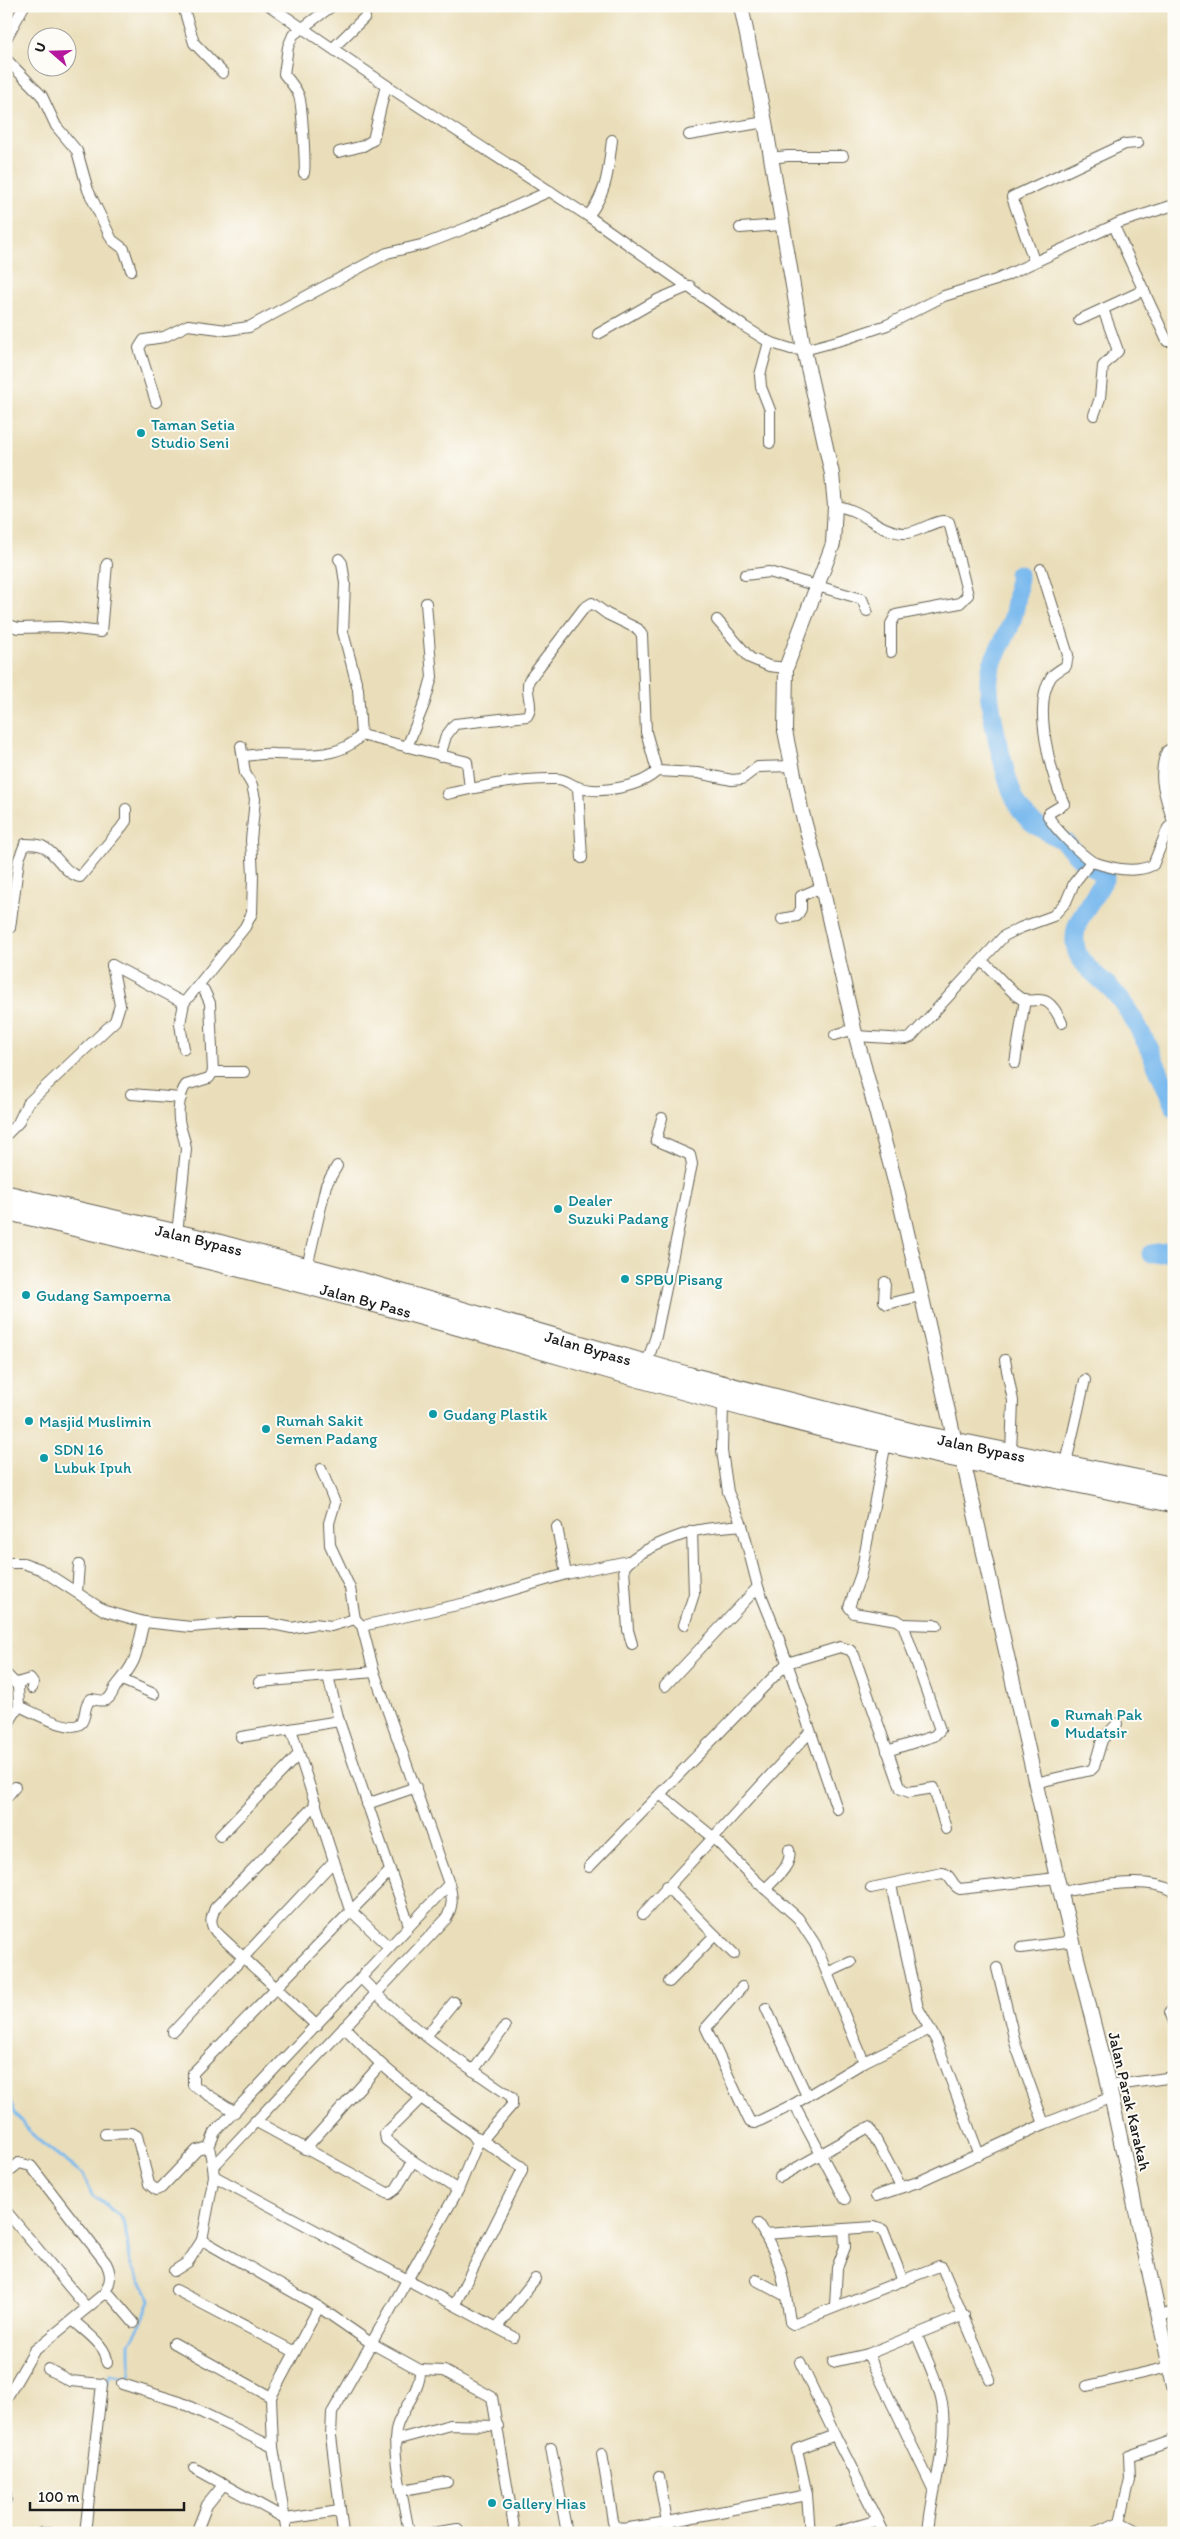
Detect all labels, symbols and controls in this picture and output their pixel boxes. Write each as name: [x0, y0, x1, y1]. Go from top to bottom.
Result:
north arrow: [28, 28, 78, 78]
text: U: [31, 40, 50, 55]
place label: Taman Setia Studio Seni: [151, 415, 235, 452]
marker: Taman Setia Studio Seni: [135, 427, 147, 439]
place label: Dealer Suzuki Padang: [568, 1191, 669, 1228]
marker: Dealer Suzuki Padang: [552, 1203, 564, 1215]
street label: Jalan Bypass: [153, 1220, 244, 1260]
place label: SPBU Pisang: [635, 1270, 724, 1289]
marker: SPBU Pisang: [619, 1273, 631, 1285]
street label: Jalan By Pass: [318, 1279, 413, 1322]
place label: Gudang Sampoerna: [36, 1286, 172, 1305]
marker: Gudang Sampoerna: [20, 1289, 32, 1301]
street label: Jalan Bypass: [543, 1327, 633, 1370]
place label: Gudang Plastik: [443, 1405, 548, 1424]
marker: Gudang Plastik: [427, 1408, 439, 1420]
place label: Rumah Sakit Semen Padang: [276, 1411, 378, 1448]
place label: Masjid Muslimin: [39, 1412, 151, 1431]
marker: Masjid Muslimin: [23, 1415, 35, 1427]
marker: Rumah Sakit Semen Padang: [260, 1423, 272, 1435]
street label: Jalan Bypass: [936, 1430, 1027, 1466]
place label: SDN 16 Lubuk Ipuh: [54, 1440, 132, 1477]
marker: SDN 16 Lubuk Ipuh: [38, 1452, 50, 1464]
place label: Rumah Pak Mudatsir: [1065, 1705, 1143, 1742]
marker: Rumah Pak Mudatsir: [1049, 1717, 1061, 1729]
street label: Jalan Parak Karakah: [1104, 2030, 1155, 2173]
scale bar: [30, 2479, 184, 2511]
text: 100 m: [38, 2488, 80, 2506]
place label: Gallery Hias: [502, 2494, 586, 2513]
marker: Gallery Hias: [486, 2497, 498, 2509]

